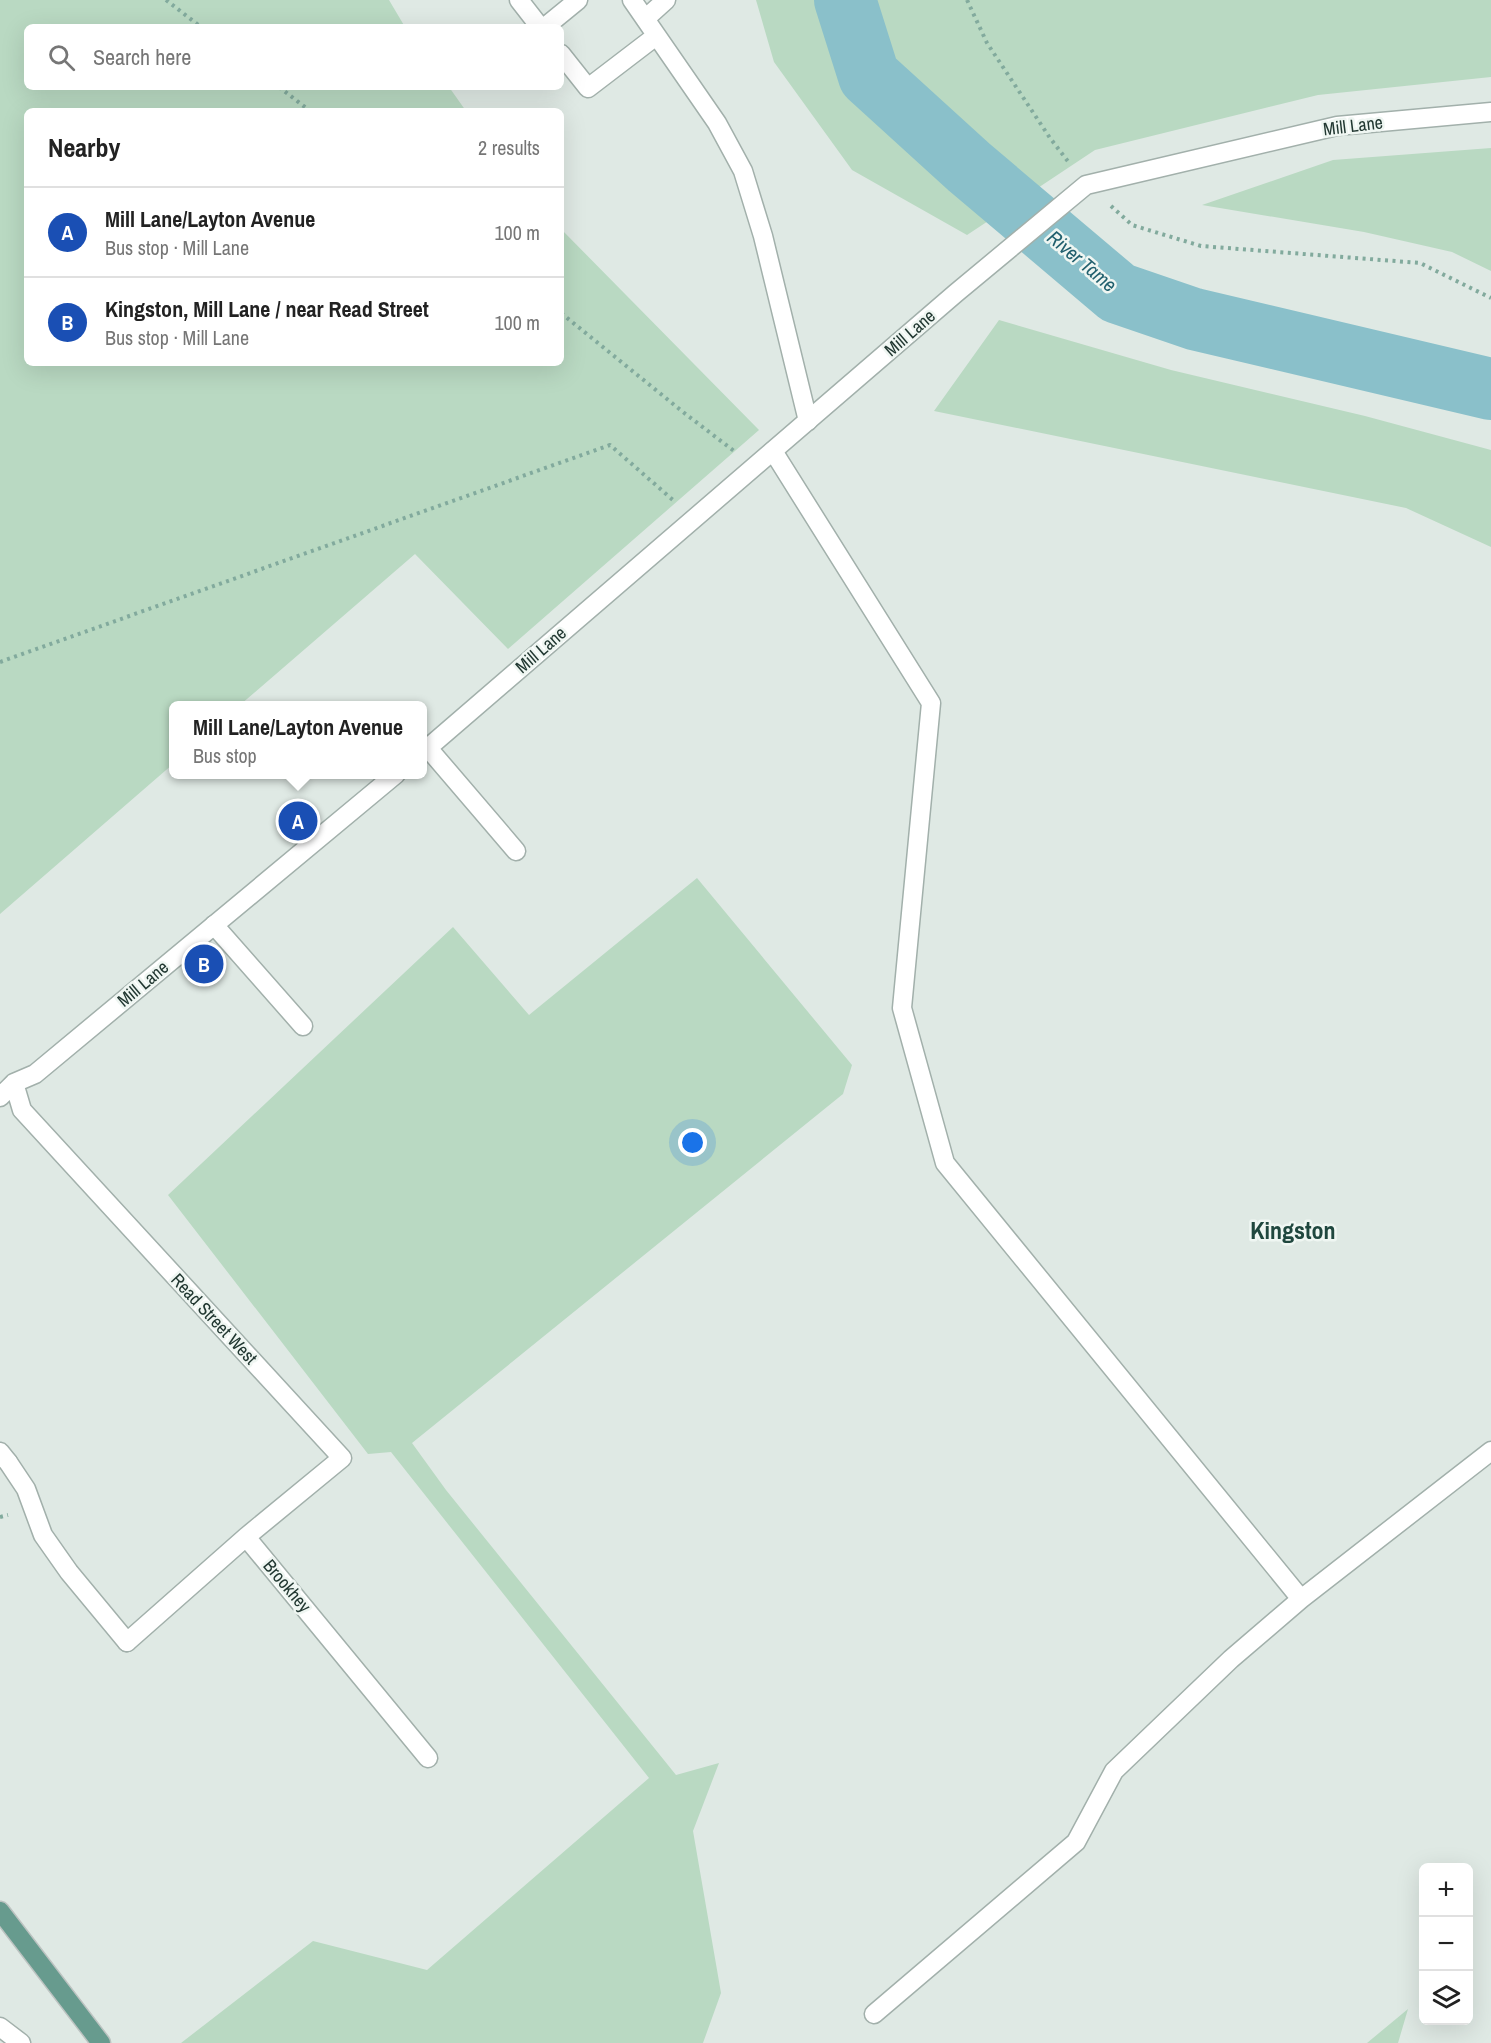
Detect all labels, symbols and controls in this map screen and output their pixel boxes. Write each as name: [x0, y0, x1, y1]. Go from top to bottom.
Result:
search box: [24, 24, 564, 90]
icon: search: [45, 41, 78, 74]
text: Search here: [93, 42, 191, 72]
street label: Mill Lane: [1322, 109, 1384, 142]
text: Nearby: [48, 130, 120, 165]
text: 2 results: [478, 134, 540, 161]
text: Mill Lane/Layton Avenue: [105, 204, 315, 234]
text: A: [62, 219, 73, 246]
text: 100 m: [494, 219, 540, 246]
water label: River Tame: [1042, 224, 1123, 298]
text: Bus stop · Mill Lane: [105, 234, 249, 261]
text: Kingston, Mill Lane / near Read Street: [105, 294, 429, 324]
street label: Mill Lane: [879, 304, 940, 362]
text: B: [62, 309, 73, 336]
text: 100 m: [494, 309, 540, 336]
text: Bus stop · Mill Lane: [105, 324, 249, 351]
street label: Mill Lane: [510, 621, 571, 679]
popup: [169, 701, 427, 779]
text: Mill Lane/Layton Avenue: [193, 712, 403, 742]
text: Bus stop: [193, 742, 257, 769]
pin: A: [278, 798, 318, 844]
pin: B: [184, 942, 224, 986]
street label: Mill Lane: [112, 955, 174, 1012]
your location: [678, 1128, 707, 1157]
district label: Kingston: [1250, 1214, 1336, 1246]
street label: Read Street West: [166, 1268, 263, 1370]
street label: Brookhey: [258, 1554, 317, 1618]
map controls: [1419, 1863, 1473, 2025]
button: +: [1419, 1863, 1473, 1917]
button: −: [1419, 1917, 1473, 1971]
button: layers: [1419, 1971, 1473, 2025]

